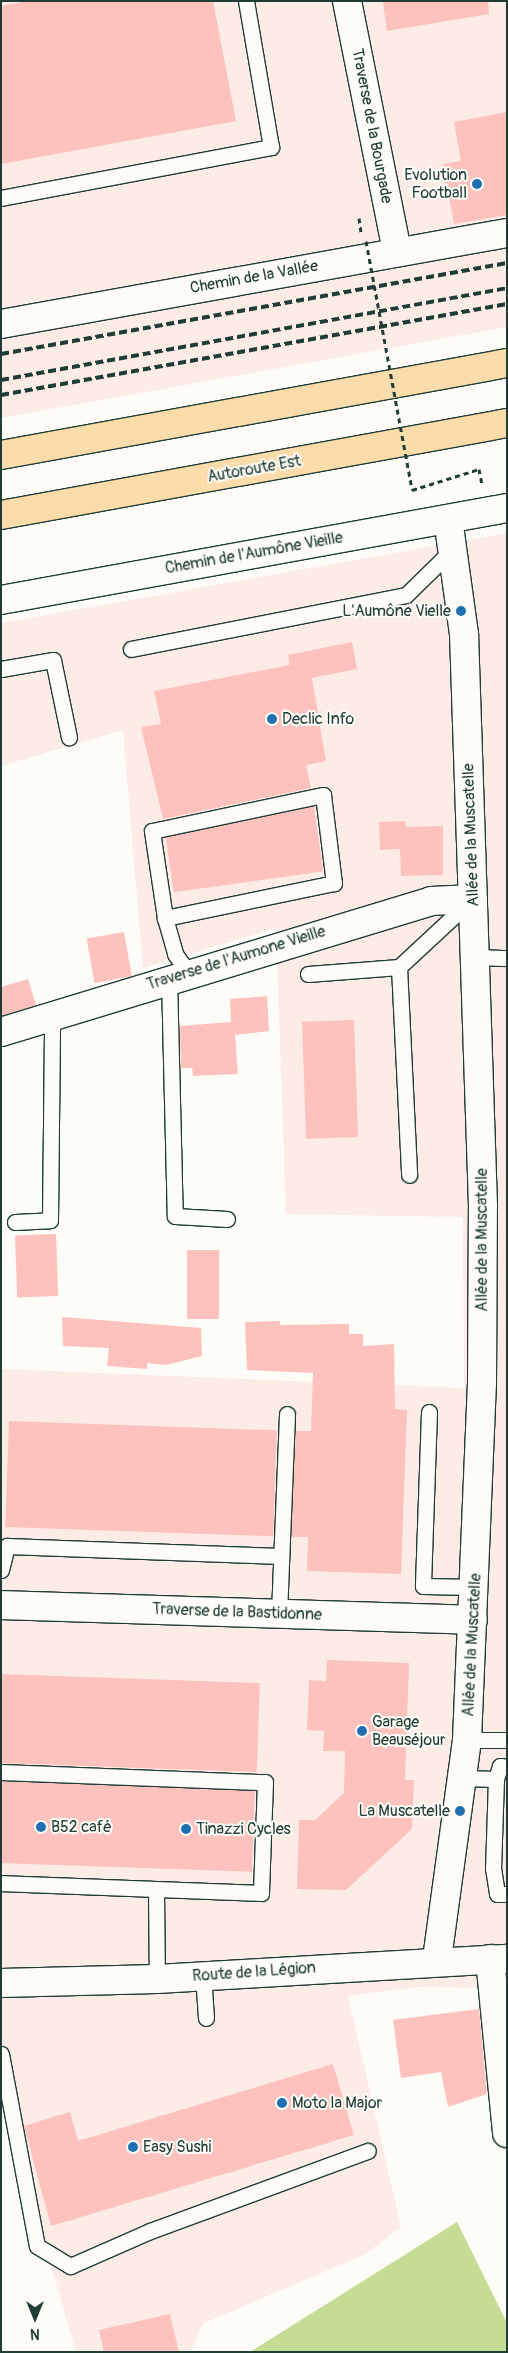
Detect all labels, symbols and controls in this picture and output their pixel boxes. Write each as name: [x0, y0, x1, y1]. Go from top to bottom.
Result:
street label: Traverse de la Bourgade: [348, 47, 396, 205]
place label: Evolution Football: [404, 165, 467, 203]
marker: Evolution Football: [471, 178, 483, 190]
street label: Chemin de la Vallée: [188, 256, 320, 298]
street label: Autoroute Est: [206, 451, 302, 487]
street label: Chemin de l'Aumône Vieille: [164, 528, 344, 578]
place label: L'Aumône Vielle: [342, 601, 451, 621]
marker: L'Aumône Vielle: [455, 605, 467, 617]
place label: Declic Info: [282, 709, 354, 729]
marker: Declic Info: [266, 713, 278, 725]
street label: Allée de la Muscatelle: [459, 763, 483, 907]
street label: Traverse de l'Aumone Vieille: [144, 922, 328, 994]
street label: Allée de la Muscatelle: [472, 1168, 492, 1312]
street label: Allée de la Muscatelle: [459, 1573, 485, 1717]
street label: Traverse de la Bastidonne: [152, 1599, 322, 1625]
place label: Garage Beauséjour: [372, 1712, 446, 1750]
marker: Garage Beauséjour: [356, 1725, 368, 1737]
place label: La Muscatelle: [358, 1801, 450, 1821]
marker: La Muscatelle: [454, 1805, 466, 1817]
place label: B52 café: [51, 1817, 112, 1837]
place label: Tinazzi Cycles: [196, 1819, 291, 1839]
marker: B52 café: [35, 1821, 47, 1833]
marker: Tinazzi Cycles: [180, 1823, 192, 1835]
street label: Route de la Légion: [192, 1958, 316, 1986]
place label: Moto la Major: [292, 2093, 382, 2113]
marker: Moto la Major: [276, 2097, 288, 2109]
place label: Easy Sushi: [143, 2137, 211, 2157]
marker: Easy Sushi: [127, 2141, 139, 2153]
north arrow: [10, 2293, 60, 2343]
text: N: [30, 2325, 40, 2342]

